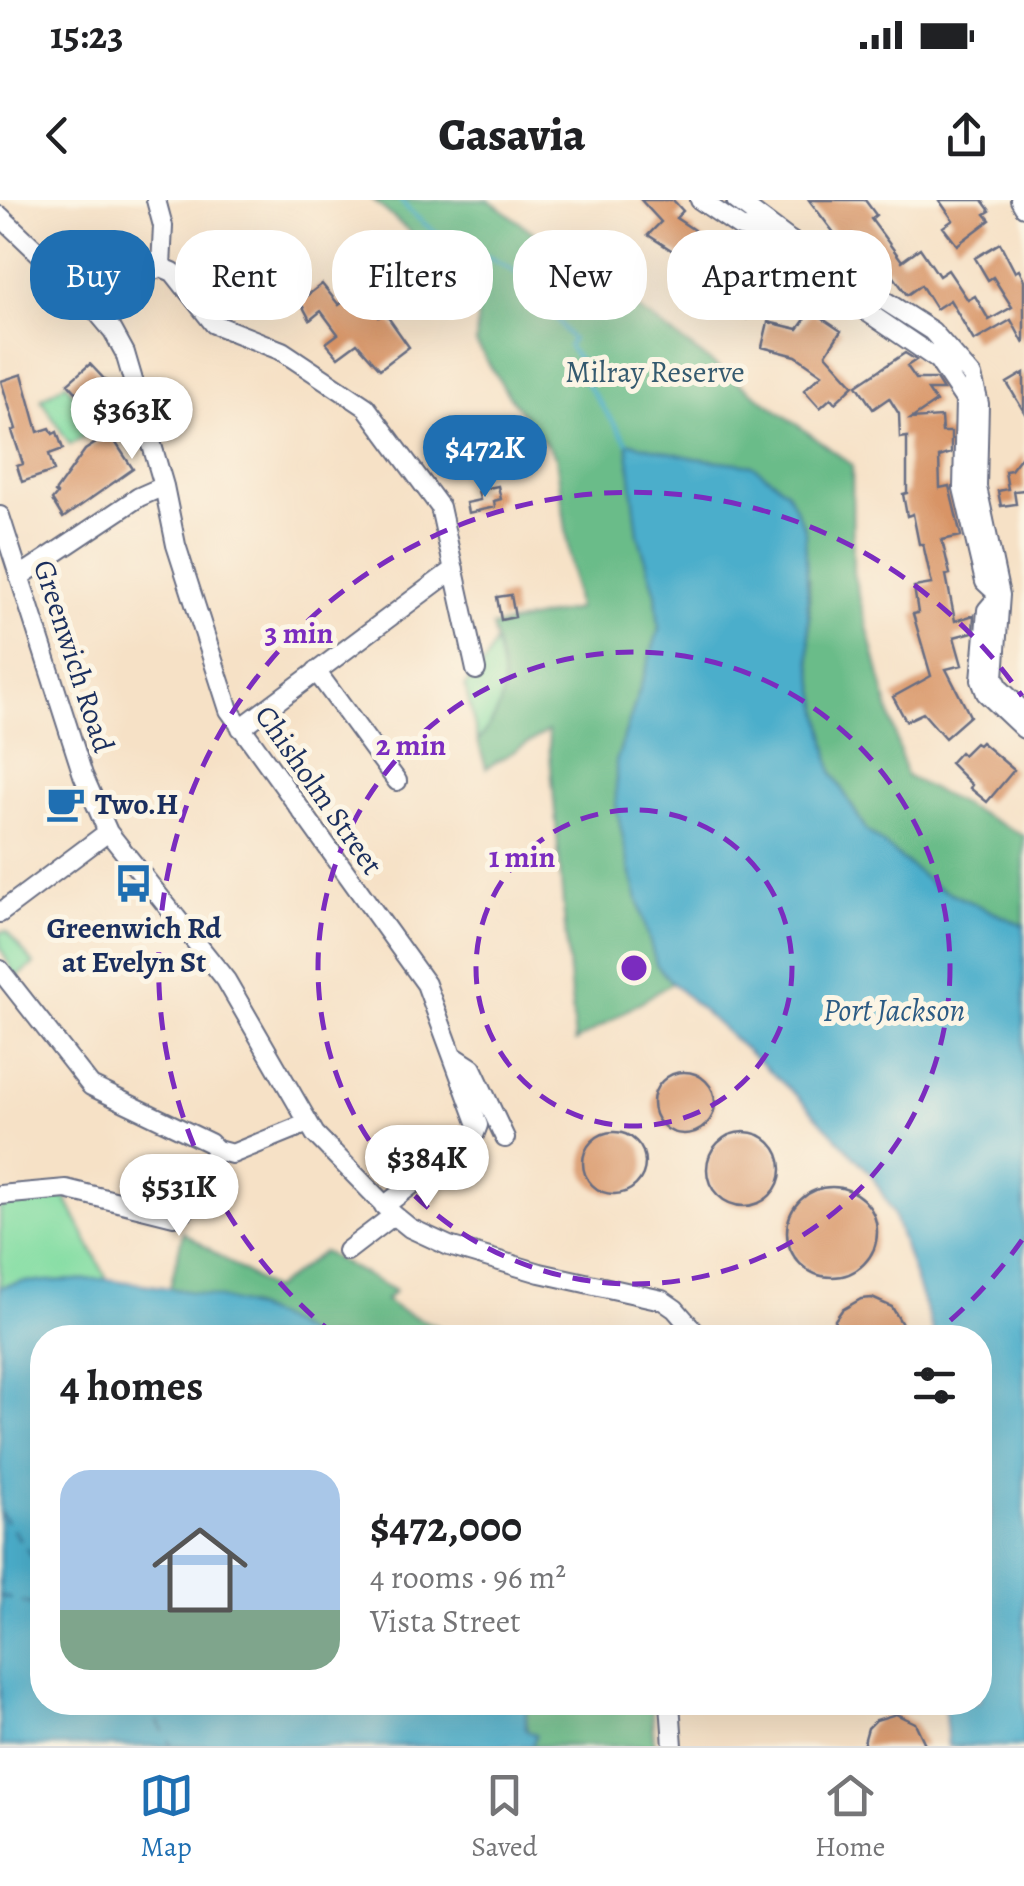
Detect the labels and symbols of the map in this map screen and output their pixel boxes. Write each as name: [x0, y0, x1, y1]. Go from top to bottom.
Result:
park label: Milray Reserve: [565, 352, 745, 392]
pin: $363K: [62, 377, 202, 462]
pin: $472K: [415, 415, 555, 500]
street label: Greenwich Road: [24, 555, 124, 758]
text: 3 min: [265, 613, 334, 653]
street label: Chisholm Street: [246, 697, 392, 883]
text: 2 min: [376, 725, 446, 765]
cafe icon: Two.H: [44, 783, 86, 825]
place label: Two.H: [95, 784, 178, 824]
text: 1 min: [489, 837, 555, 877]
bus stop icon: Greenwich Rd at Evelyn St: [113, 863, 155, 905]
place label: Greenwich Rd at Evelyn St: [47, 908, 222, 982]
centre of rings: [616, 950, 652, 986]
water label: Port Jackson: [823, 988, 965, 1032]
pin: $384K: [357, 1125, 497, 1210]
pin: $531K: [109, 1154, 249, 1239]

